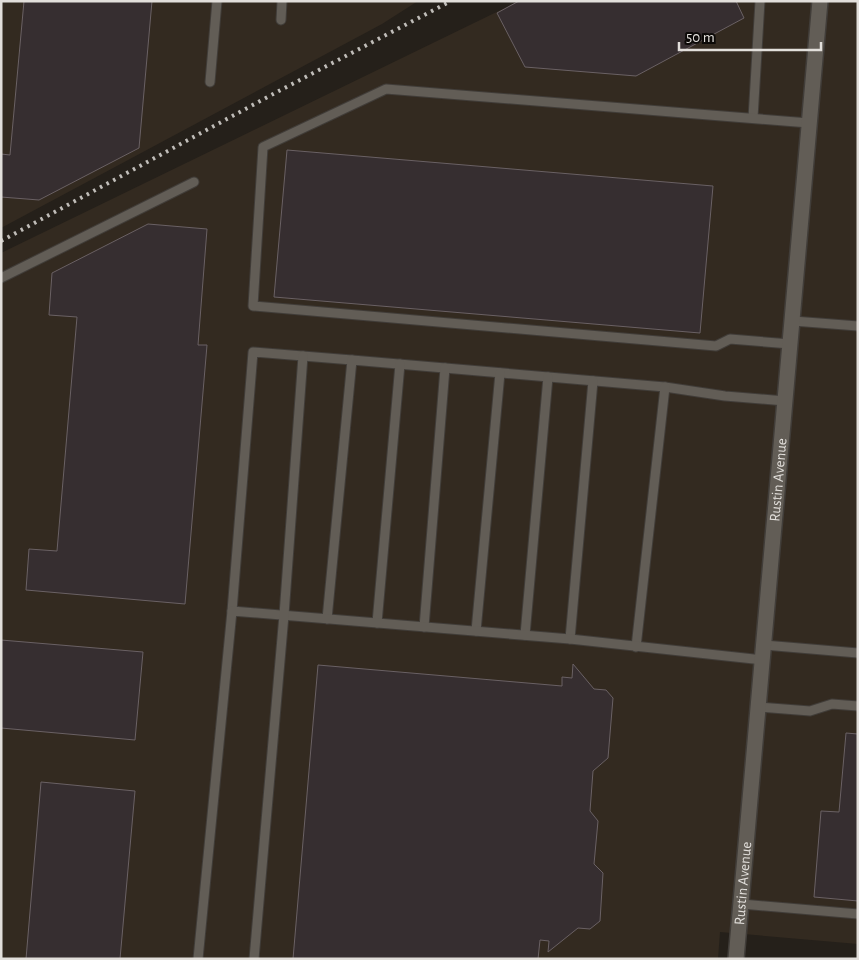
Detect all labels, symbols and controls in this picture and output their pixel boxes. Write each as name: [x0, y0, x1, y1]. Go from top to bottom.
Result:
scale bar: [679, 20, 822, 52]
text: 50 m: [686, 30, 715, 45]
street label: Rustin Avenue: [767, 437, 790, 522]
street label: Rustin Avenue: [732, 841, 754, 926]

